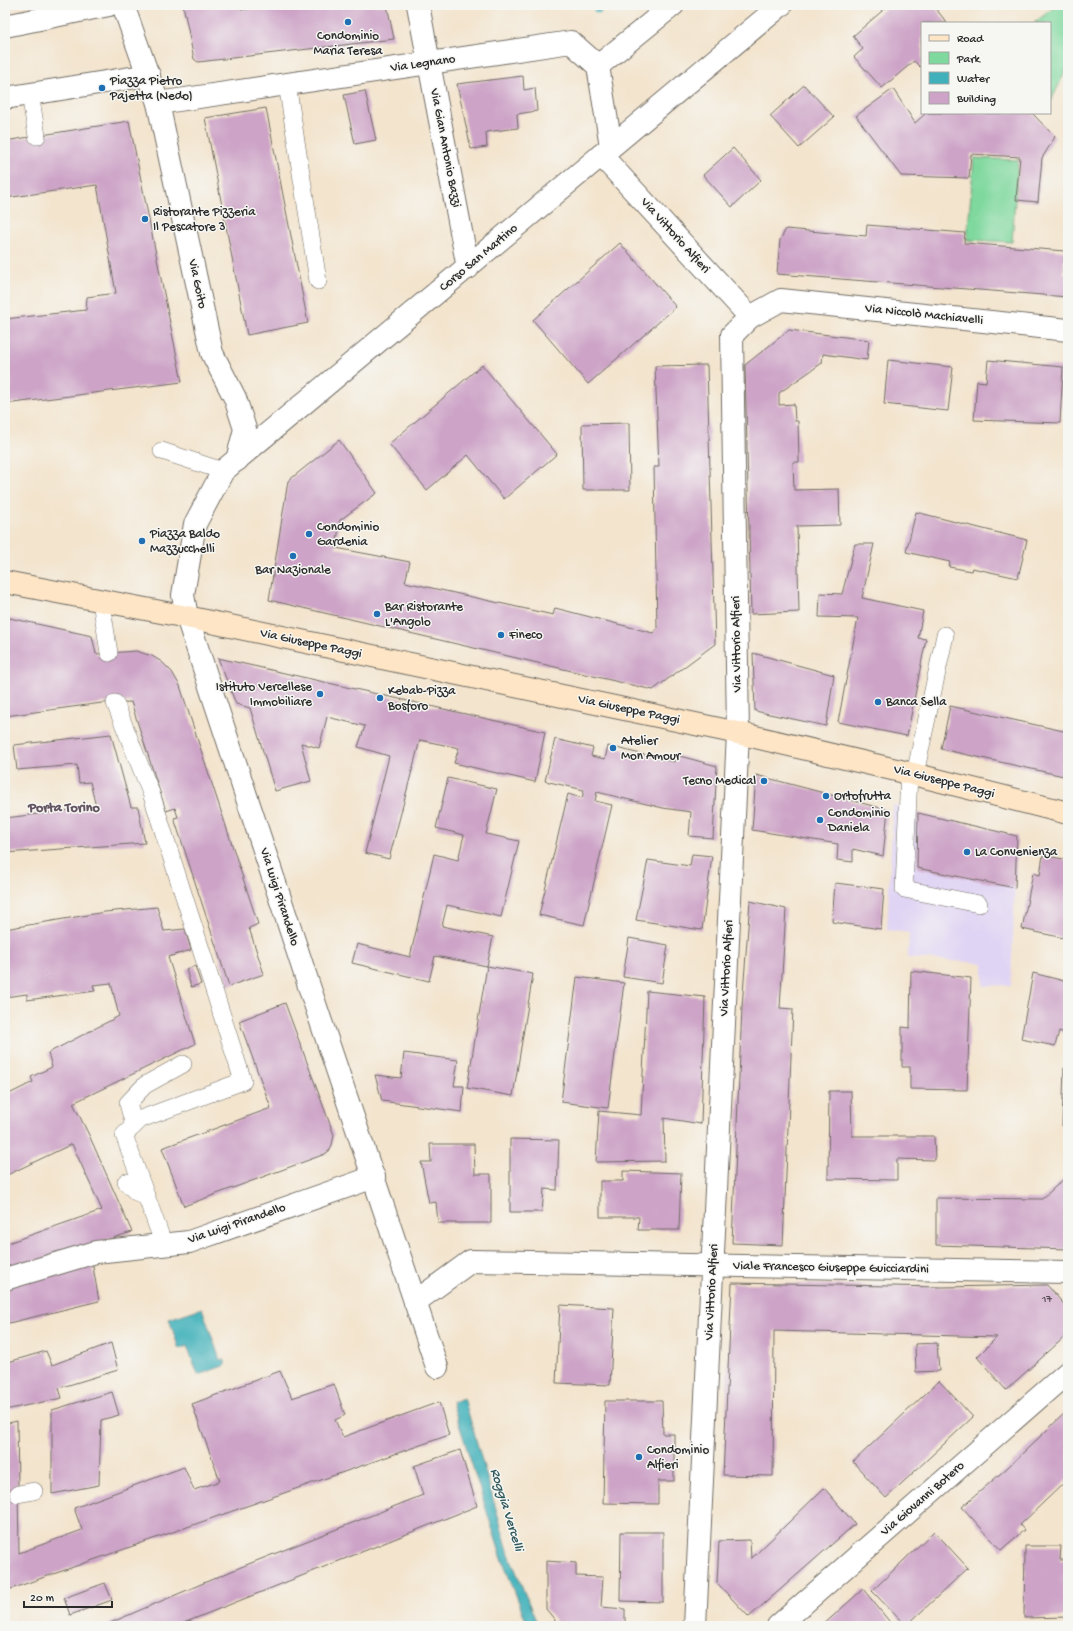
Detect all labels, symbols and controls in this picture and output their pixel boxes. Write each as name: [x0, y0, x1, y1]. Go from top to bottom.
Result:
marker: Condominio Maria Teresa: [343, 17, 353, 27]
legend: [921, 22, 1051, 114]
place label: Condominio Maria Teresa: [314, 29, 383, 59]
text: Road: [957, 33, 984, 47]
street label: Via Legnano: [389, 52, 457, 76]
text: Park: [956, 53, 982, 67]
text: Water: [957, 73, 991, 87]
place label: Piazza Pietro Pajetta (Nedo): [109, 74, 193, 104]
marker: Piazza Pietro Pajetta (Nedo): [97, 83, 107, 93]
street label: Via Gian Antonio Bazzi: [426, 86, 464, 209]
text: Building: [956, 93, 996, 107]
street label: Via Vittorio Alfieri: [636, 194, 713, 277]
place label: Ristorante Pizzeria Il Pescatore 3: [153, 205, 256, 235]
marker: Ristorante Pizzeria Il Pescatore 3: [140, 214, 150, 224]
street label: Corso San Martino: [437, 221, 521, 295]
street label: Via Goito: [184, 257, 210, 310]
street label: Via Niccolò Machiavelli: [863, 301, 984, 329]
place label: Condominio Gardenia: [317, 520, 379, 550]
place label: Piazza Baldo Mazzucchelli: [149, 527, 220, 557]
marker: Condominio Gardenia: [304, 529, 314, 539]
marker: Piazza Baldo Mazzucchelli: [137, 536, 147, 546]
marker: Bar Nazionale: [288, 551, 298, 561]
place label: Bar Nazionale: [254, 563, 331, 578]
street label: Via Vittorio Alfieri: [729, 595, 745, 693]
place label: Bar Ristorante L'Angolo: [384, 600, 463, 630]
marker: Bar Ristorante L'Angolo: [372, 609, 382, 619]
street label: Via Giuseppe Paggi: [258, 626, 363, 662]
place label: Fineco: [508, 628, 543, 643]
marker: Fineco: [496, 630, 506, 640]
place label: Istituto Vercellese Immobiliare: [216, 680, 312, 710]
place label: Kebab-Pizza Bosforo: [387, 684, 456, 714]
marker: Istituto Vercellese Immobiliare: [315, 689, 325, 699]
street label: Via Giuseppe Paggi: [576, 692, 681, 728]
marker: Kebab-Pizza Bosforo: [375, 693, 385, 703]
place label: Banca Sella: [885, 695, 947, 710]
marker: Banca Sella: [873, 697, 883, 707]
place label: Atelier Mon Amour: [621, 734, 682, 764]
marker: Atelier Mon Amour: [608, 743, 618, 753]
street label: Via Giuseppe Paggi: [891, 762, 996, 802]
place label: Tecno Medical: [682, 774, 756, 789]
marker: Tecno Medical: [759, 776, 769, 786]
place label: Ortofrutta: [834, 789, 892, 804]
marker: Ortofrutta: [821, 791, 831, 801]
district label: Porta Torino: [27, 800, 100, 817]
place label: Condominio Daniela: [827, 806, 890, 836]
marker: Condominio Daniela: [815, 815, 825, 825]
street label: Via Luigi Pirandello: [256, 845, 302, 948]
place label: La Convenienza: [975, 845, 1058, 860]
marker: La Convenienza: [962, 847, 972, 857]
street label: Via Vittorio Alfieri: [717, 919, 737, 1018]
street label: Via Luigi Pirandello: [185, 1200, 288, 1248]
street label: Via Vittorio Alfieri: [702, 1243, 722, 1342]
street label: Viale Francesco Giuseppe Guicciardini: [732, 1259, 929, 1277]
house number: 17: [1041, 1294, 1052, 1306]
place label: Condominio Alfieri: [647, 1443, 709, 1473]
marker: Condominio Alfieri: [634, 1452, 644, 1462]
street label: Via Giovanni Botero: [877, 1458, 968, 1540]
water label: Roggia Vercelli: [485, 1466, 527, 1555]
scale bar: [24, 1583, 112, 1609]
text: 20 m: [30, 1592, 55, 1606]

